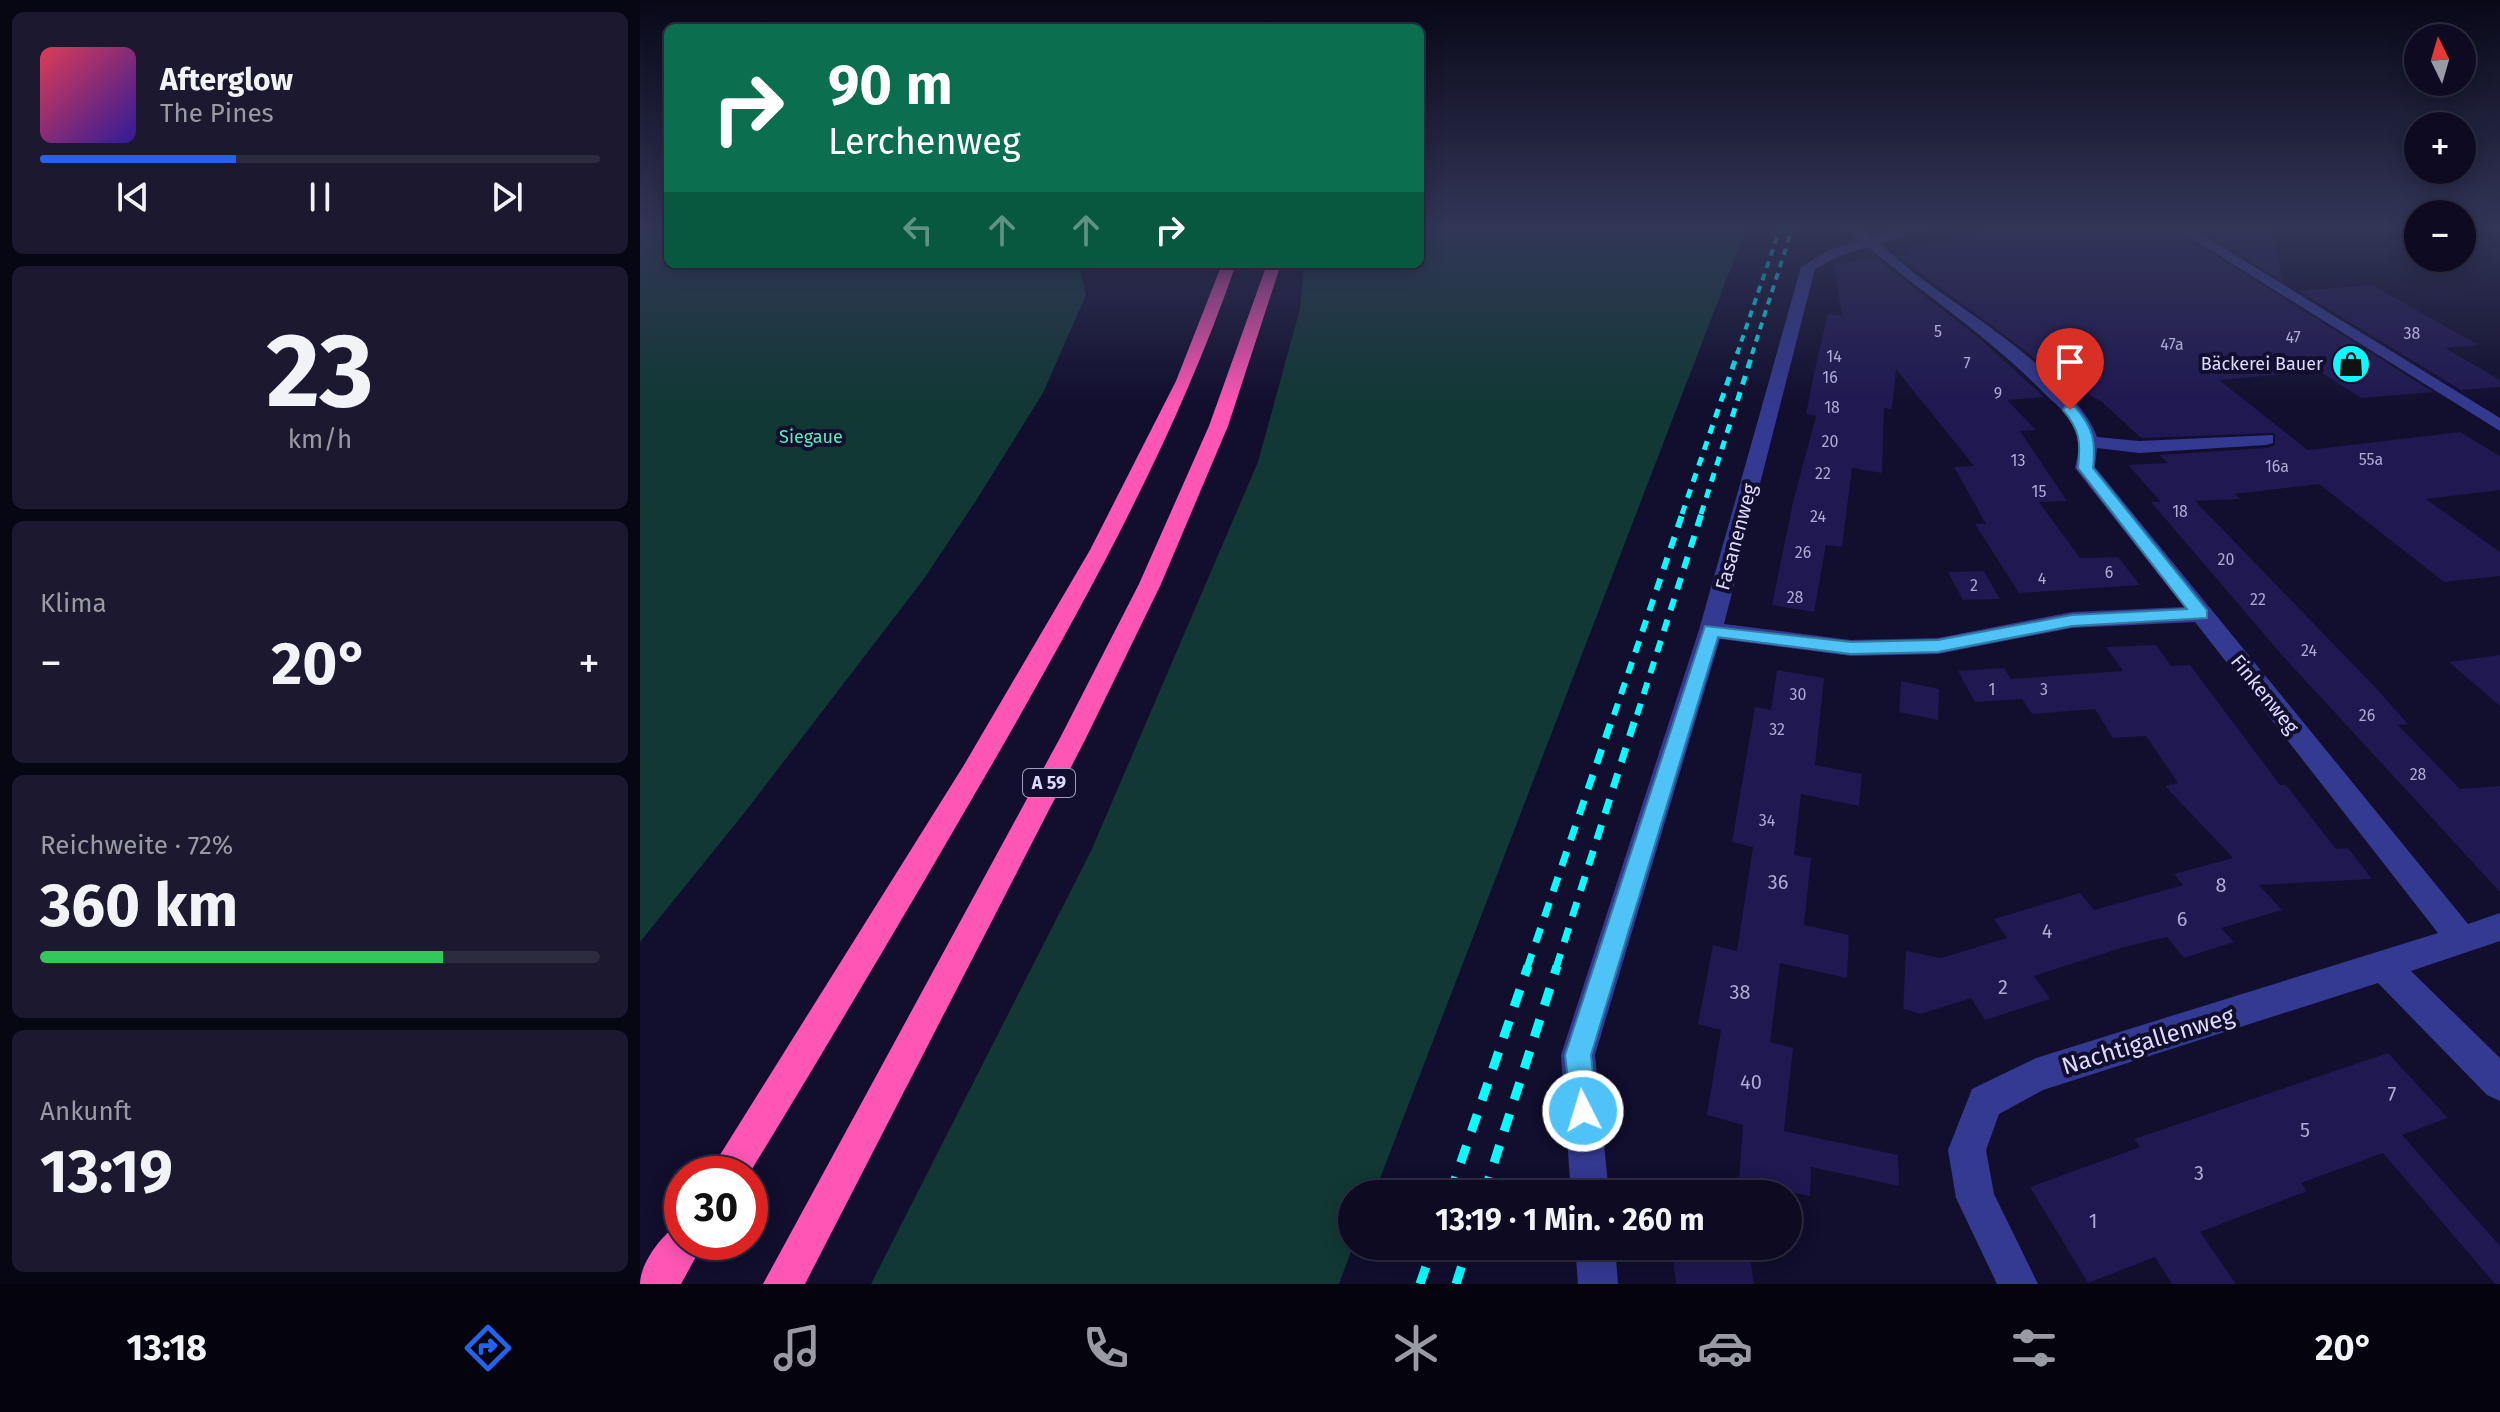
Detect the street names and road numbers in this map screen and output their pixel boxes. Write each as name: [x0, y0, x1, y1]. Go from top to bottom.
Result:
street label: Fasanenweg: [1710, 481, 1762, 593]
street label: Finkenweg: [2226, 650, 2305, 739]
road number: A 59: [1023, 769, 1075, 797]
street label: Nachtigallenweg: [2058, 1001, 2238, 1081]

